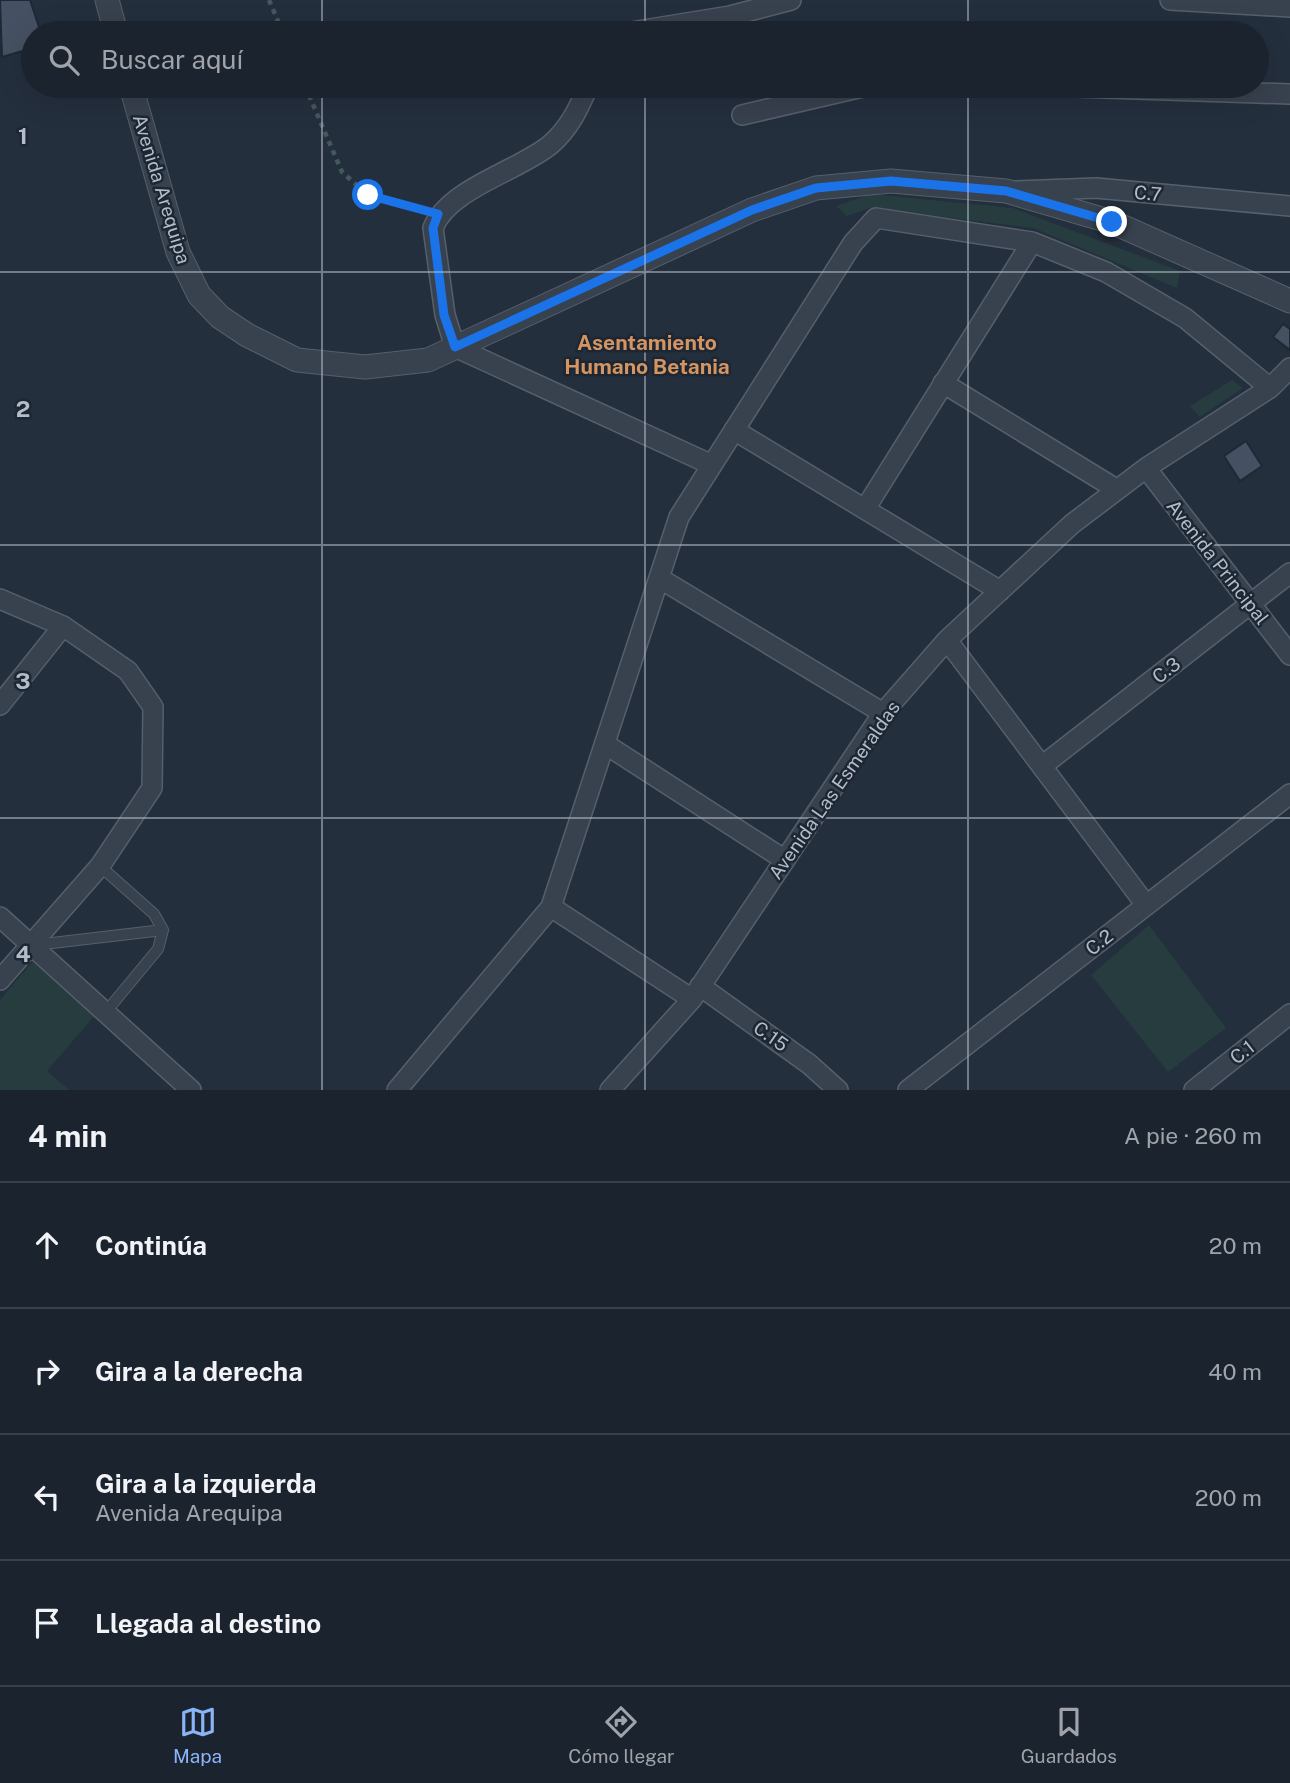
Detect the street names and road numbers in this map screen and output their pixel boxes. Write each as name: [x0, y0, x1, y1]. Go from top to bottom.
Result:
street label: Avenida Arequipa: [129, 112, 195, 266]
street label: C.7: [1133, 181, 1163, 205]
street label: Avenida Principal: [1162, 495, 1274, 629]
street label: C.3: [1148, 652, 1184, 688]
street label: Avenida Las Esmeraldas: [764, 697, 904, 883]
street label: C.2: [1081, 924, 1117, 960]
street label: C.15: [749, 1016, 793, 1056]
street label: C.1: [1225, 1036, 1259, 1068]

